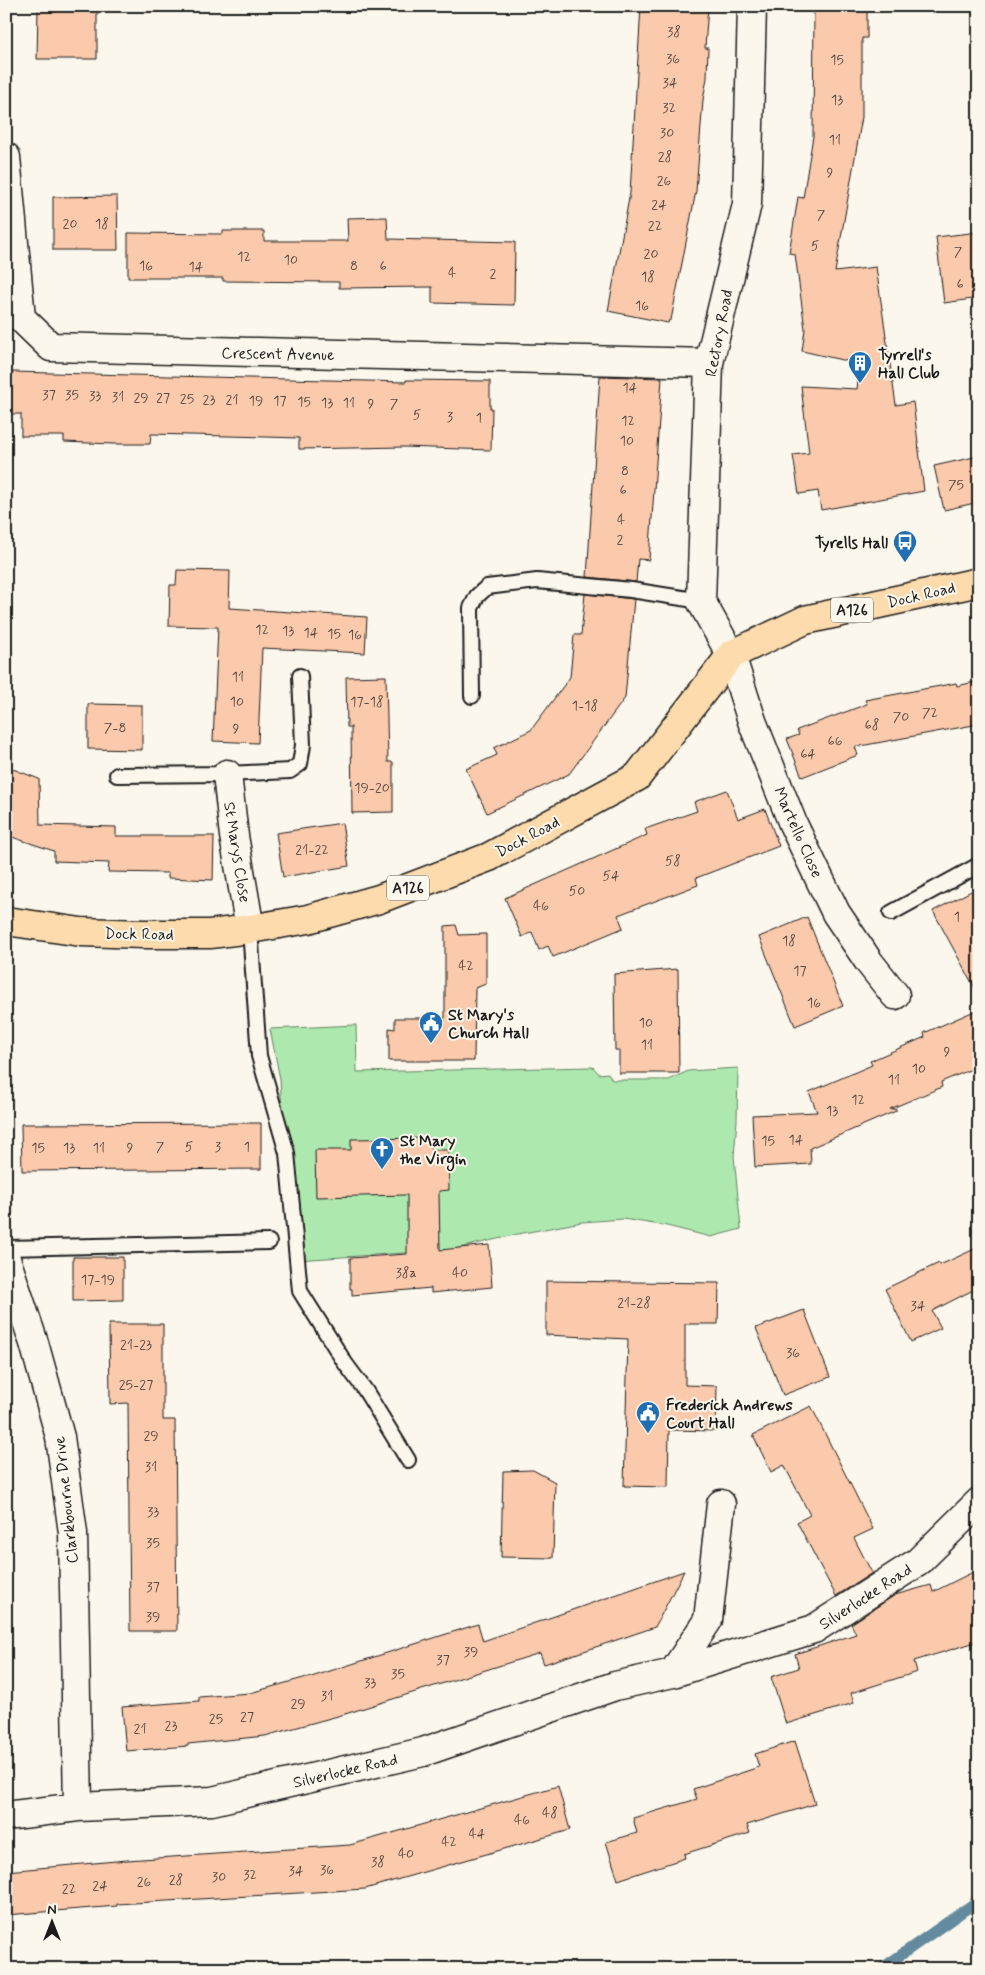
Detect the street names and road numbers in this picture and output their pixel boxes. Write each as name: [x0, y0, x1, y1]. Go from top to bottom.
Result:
street label: Rectory Road: [701, 288, 738, 379]
street label: Crescent Avenue: [221, 343, 335, 366]
street label: Dock Road: [885, 577, 958, 614]
road number: A126: [831, 598, 873, 622]
street label: Martello Close: [768, 784, 827, 881]
street label: St Marys Close: [218, 800, 255, 904]
street label: Dock Road: [492, 812, 563, 863]
road number: A126: [387, 876, 429, 900]
street label: Dock Road: [104, 923, 174, 946]
street label: Clarkbourne Drive: [49, 1435, 84, 1564]
street label: Silverlocke Road: [815, 1559, 916, 1635]
street label: Silverlocke Road: [291, 1749, 400, 1794]

